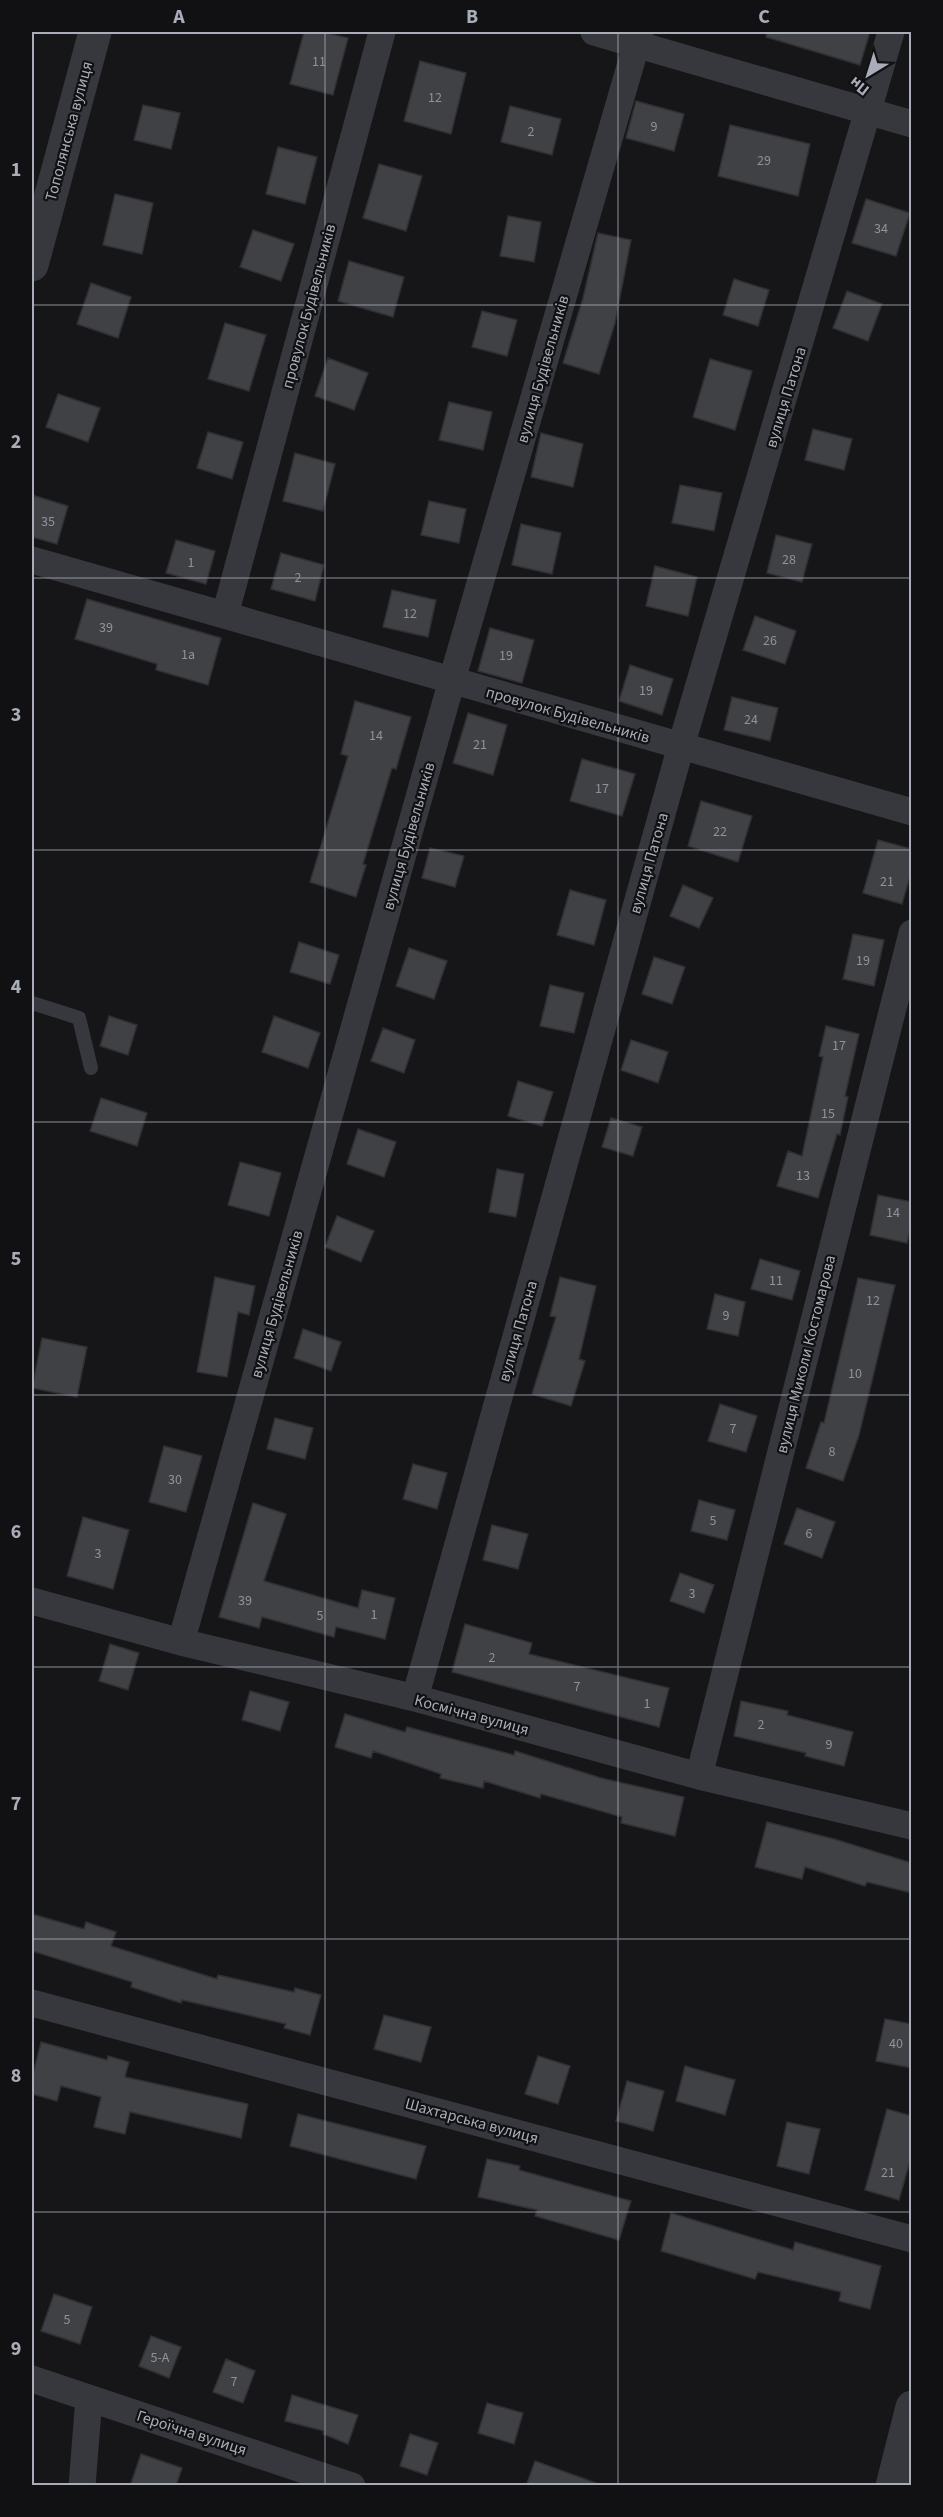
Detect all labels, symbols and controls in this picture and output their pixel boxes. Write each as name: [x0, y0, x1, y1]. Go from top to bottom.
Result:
text: A: [172, 3, 185, 31]
text: B: [466, 3, 478, 31]
text: C: [758, 3, 770, 31]
north arrow: [838, 45, 898, 105]
house number: 11: [312, 52, 326, 72]
street label: Тополянська вулиця: [40, 59, 98, 204]
text: Пн: [845, 71, 874, 101]
house number: 12: [428, 88, 442, 108]
house number: 9: [651, 117, 658, 137]
house number: 2: [528, 122, 535, 142]
house number: 29: [757, 151, 771, 171]
text: 1: [11, 156, 21, 184]
house number: 34: [874, 219, 888, 239]
street label: провулок Будівельників: [276, 222, 342, 391]
street label: вулиця Будівельників: [511, 293, 575, 446]
street label: вулиця Патона: [760, 344, 812, 450]
text: 2: [11, 428, 21, 456]
house number: 35: [41, 512, 55, 532]
house number: 28: [782, 550, 796, 570]
house number: 1: [188, 553, 195, 573]
house number: 2: [295, 568, 302, 588]
house number: 12: [403, 604, 417, 624]
house number: 39: [99, 618, 113, 638]
house number: 26: [763, 631, 777, 651]
house number: 1а: [181, 645, 195, 665]
house number: 19: [499, 646, 513, 666]
street label: провулок Будівельників: [483, 681, 652, 749]
house number: 19: [639, 681, 653, 701]
text: 3: [11, 701, 21, 729]
house number: 24: [744, 710, 758, 730]
house number: 14: [369, 726, 383, 746]
house number: 21: [473, 735, 487, 755]
street label: вулиця Будівельників: [377, 760, 441, 913]
house number: 17: [595, 779, 609, 799]
street label: вулиця Патона: [624, 810, 674, 916]
house number: 22: [713, 822, 727, 842]
house number: 21: [880, 872, 894, 892]
house number: 19: [856, 951, 870, 971]
text: 4: [11, 973, 22, 1001]
house number: 17: [832, 1036, 846, 1056]
house number: 15: [821, 1104, 835, 1124]
house number: 13: [796, 1166, 810, 1186]
house number: 14: [886, 1203, 900, 1223]
street label: вулиця Будівельників: [245, 1228, 309, 1381]
text: 5: [11, 1245, 21, 1273]
street label: вулиця Миколи Костомарова: [771, 1253, 841, 1456]
house number: 11: [769, 1271, 783, 1291]
street label: вулиця Патона: [493, 1278, 543, 1384]
house number: 12: [866, 1291, 880, 1311]
house number: 9: [723, 1306, 730, 1326]
house number: 10: [848, 1364, 862, 1384]
house number: 7: [730, 1419, 737, 1439]
house number: 8: [829, 1442, 836, 1462]
house number: 30: [168, 1470, 182, 1490]
house number: 5: [710, 1511, 717, 1531]
text: 6: [11, 1518, 21, 1546]
house number: 6: [806, 1524, 813, 1544]
house number: 3: [95, 1544, 102, 1564]
house number: 3: [689, 1584, 696, 1604]
house number: 39: [238, 1591, 252, 1611]
house number: 1: [371, 1605, 378, 1625]
house number: 5: [317, 1606, 324, 1626]
house number: 2: [489, 1648, 496, 1668]
house number: 7: [574, 1677, 581, 1697]
street label: Космічна вулиця: [412, 1689, 531, 1741]
house number: 1: [644, 1694, 651, 1714]
house number: 2: [758, 1715, 765, 1735]
house number: 9: [826, 1735, 833, 1755]
text: 7: [11, 1790, 21, 1818]
house number: 40: [889, 2034, 903, 2054]
text: 8: [11, 2062, 21, 2090]
street label: Шахтарська вулиця: [403, 2093, 541, 2149]
house number: 21: [881, 2163, 895, 2183]
house number: 5: [64, 2310, 71, 2330]
text: 9: [11, 2335, 21, 2363]
house number: 5-А: [151, 2348, 170, 2368]
house number: 7: [231, 2372, 238, 2392]
street label: Героїчна вулиця: [134, 2405, 249, 2461]

